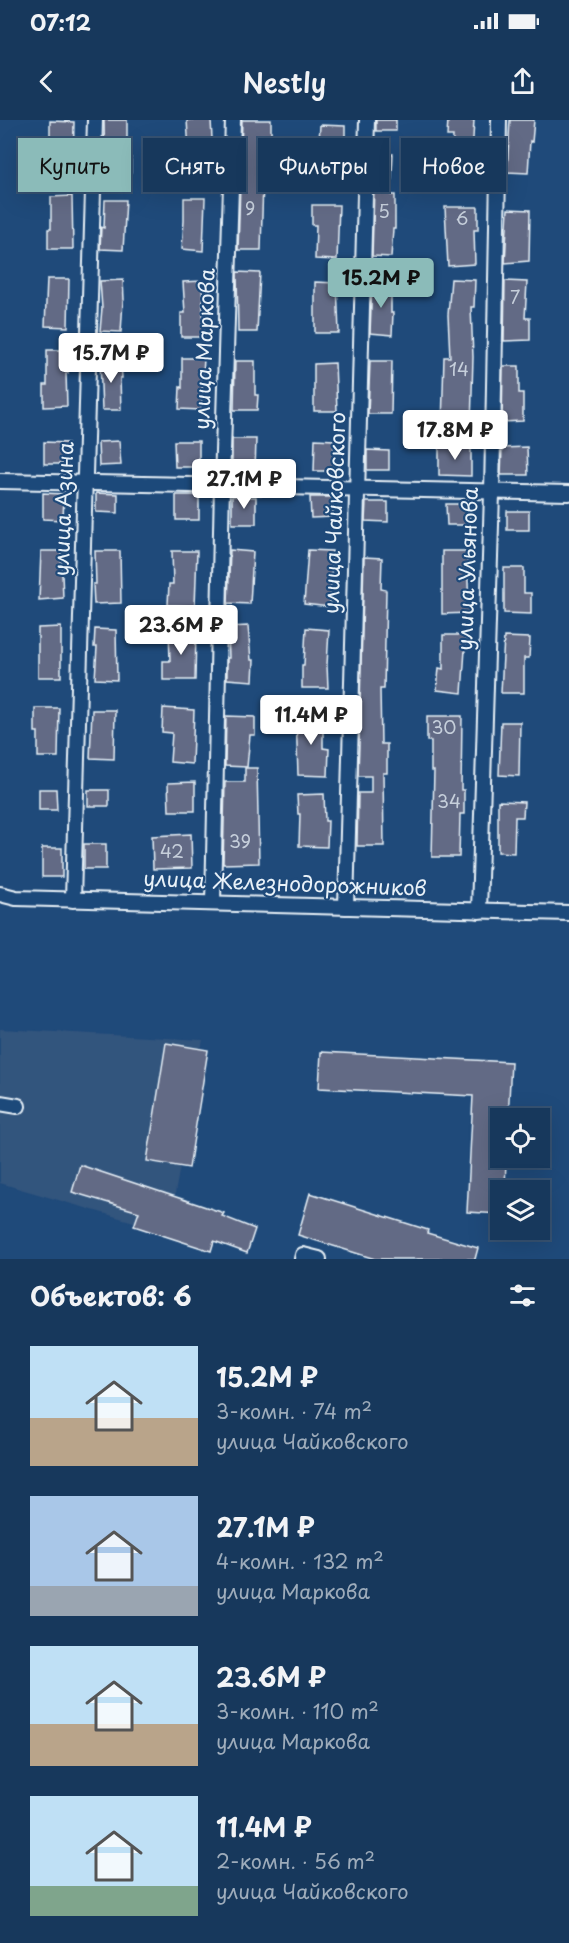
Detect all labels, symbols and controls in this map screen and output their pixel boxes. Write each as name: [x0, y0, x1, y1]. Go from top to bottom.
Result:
text: 07:12: [30, 5, 91, 38]
text: Nestly: [243, 61, 326, 102]
icon: back: [30, 65, 63, 98]
icon: share: [506, 65, 539, 98]
chip: Купить: [18, 138, 131, 192]
chip: Снять: [143, 138, 246, 192]
chip: Фильтры: [258, 138, 389, 192]
chip: Новое: [401, 138, 506, 192]
house number: 9: [245, 194, 255, 221]
house number: 5: [378, 197, 390, 224]
house number: 6: [456, 204, 468, 231]
pin: 15.2M ₽: [326, 258, 436, 309]
text: 15.2M ₽: [342, 262, 420, 292]
street label: улица Маркова: [184, 268, 222, 430]
house number: 7: [510, 283, 520, 310]
pin: 15.7M ₽: [56, 333, 166, 384]
text: 15.7M ₽: [73, 337, 149, 367]
house number: 14: [449, 355, 469, 382]
pin: 17.8M ₽: [400, 410, 510, 461]
street label: улица Чайковского: [313, 411, 353, 614]
text: 17.8M ₽: [417, 414, 493, 444]
street label: улица Азина: [44, 440, 80, 577]
pin: 27.1M ₽: [189, 459, 299, 510]
text: 27.1M ₽: [206, 463, 282, 493]
street label: улица Ульянова: [447, 487, 485, 651]
pin: 23.6M ₽: [126, 605, 236, 656]
text: 23.6M ₽: [139, 609, 223, 639]
pin: 11.4M ₽: [256, 695, 366, 746]
text: 11.4M ₽: [274, 699, 348, 729]
house number: 30: [431, 713, 457, 740]
house number: 34: [437, 787, 461, 814]
house number: 39: [229, 827, 251, 854]
house number: 42: [160, 837, 184, 864]
street label: улица Железнодорожников: [143, 861, 427, 903]
map controls: [490, 1108, 550, 1240]
button: locate: [490, 1108, 550, 1168]
button: layers: [490, 1180, 550, 1240]
text: Объектов: 6: [30, 1276, 192, 1315]
icon: filters: [506, 1279, 539, 1312]
text: 15.2M ₽: [216, 1357, 318, 1396]
icon: home: [78, 1370, 150, 1442]
text: 3-комн. · 74 m²: [216, 1396, 372, 1426]
text: улица Чайковского: [216, 1426, 409, 1456]
text: 27.1M ₽: [216, 1507, 315, 1546]
icon: home: [78, 1520, 150, 1592]
text: 4-комн. · 132 m²: [216, 1546, 384, 1576]
text: улица Маркова: [216, 1576, 370, 1606]
text: 23.6M ₽: [216, 1657, 326, 1696]
icon: home: [78, 1670, 150, 1742]
text: 3-комн. · 110 m²: [216, 1696, 379, 1726]
text: улица Маркова: [216, 1726, 370, 1756]
text: 11.4M ₽: [216, 1807, 312, 1846]
icon: home: [78, 1820, 150, 1892]
text: 2-комн. · 56 m²: [216, 1846, 375, 1876]
text: улица Чайковского: [216, 1876, 409, 1906]

